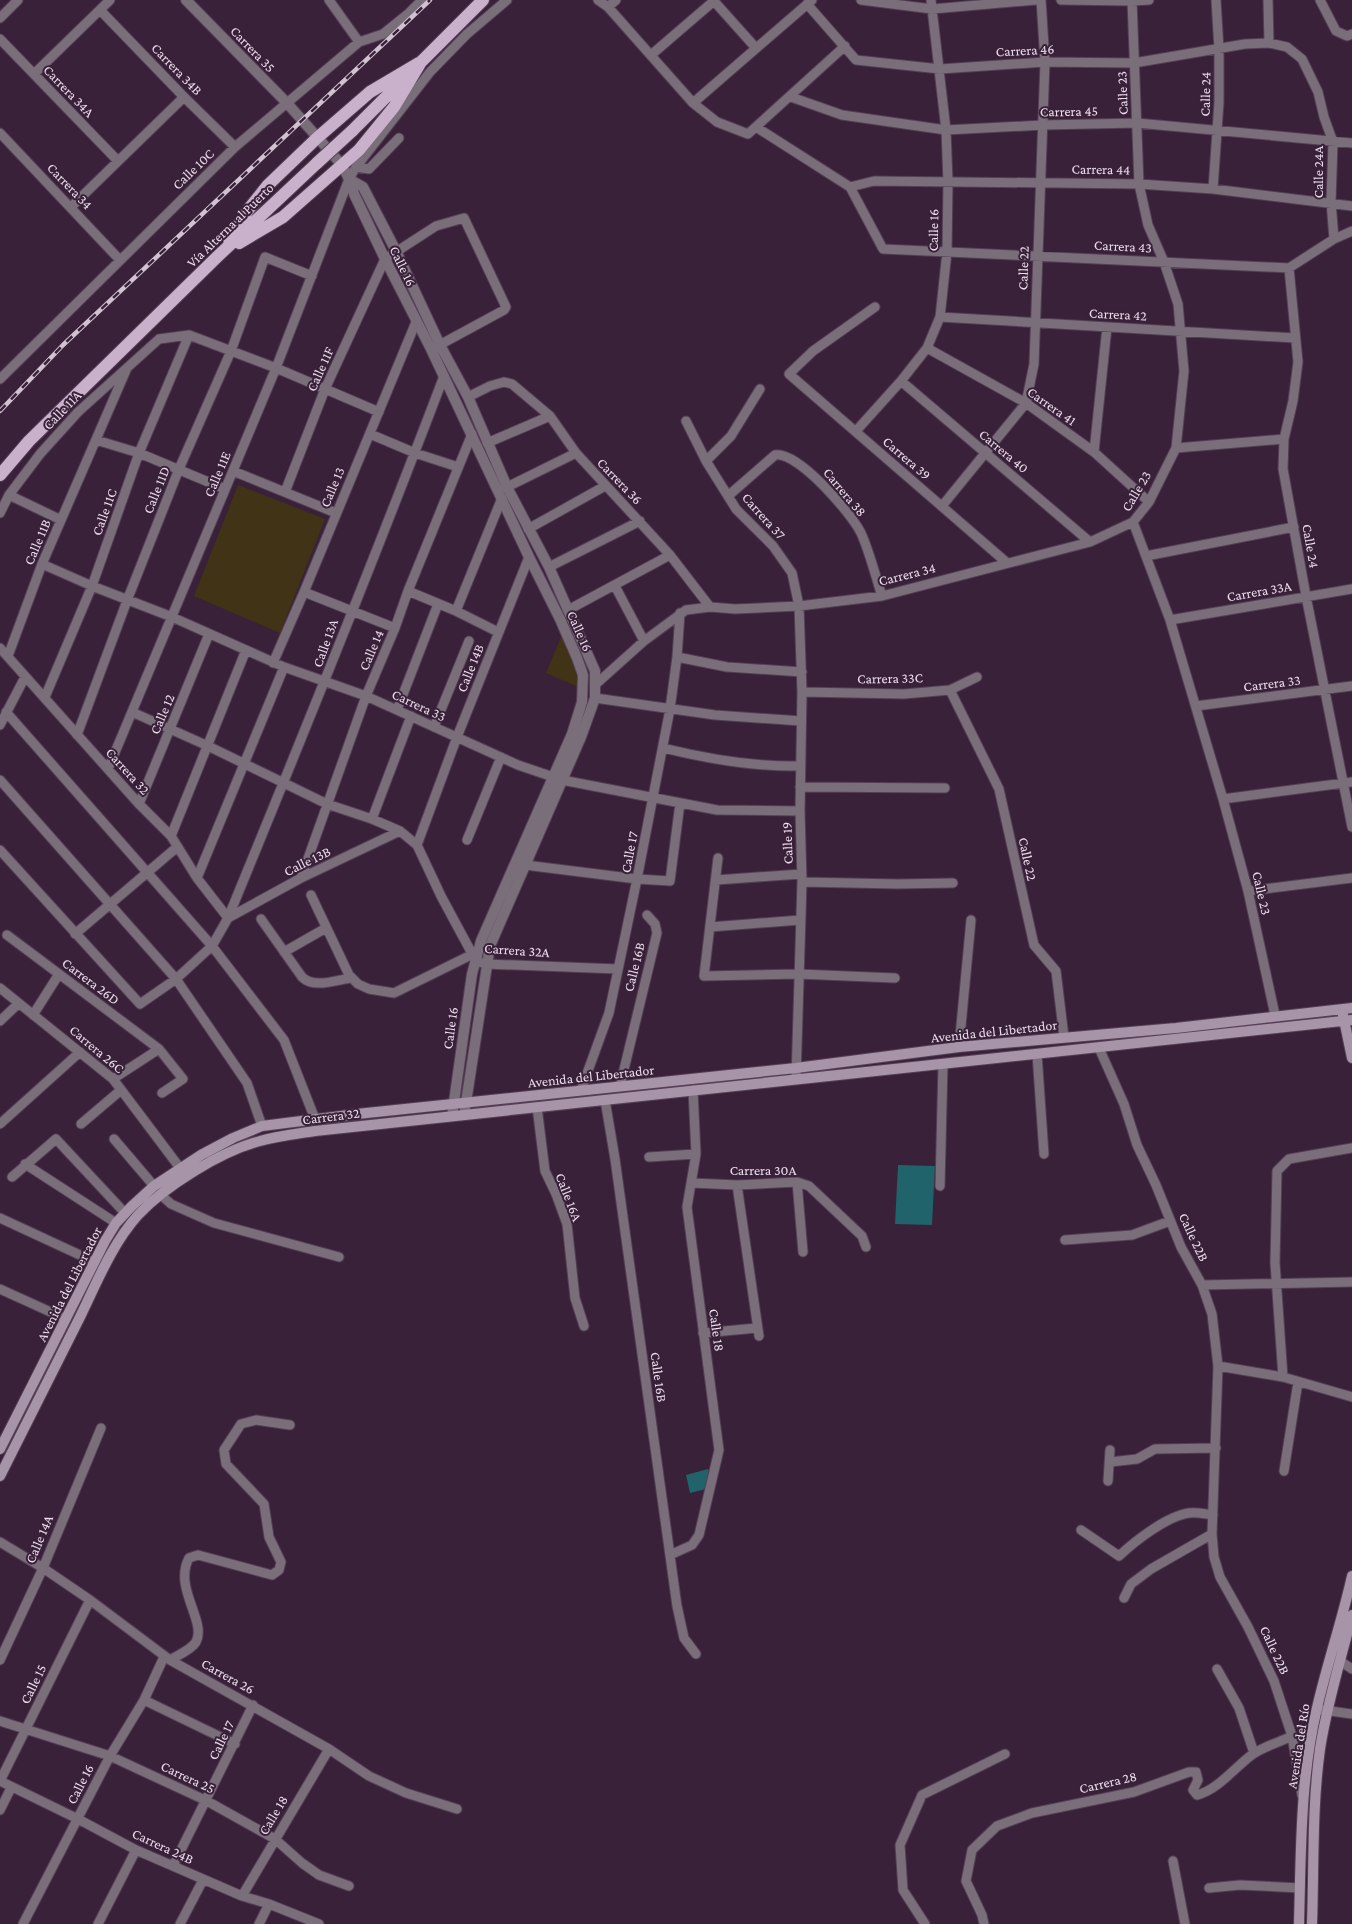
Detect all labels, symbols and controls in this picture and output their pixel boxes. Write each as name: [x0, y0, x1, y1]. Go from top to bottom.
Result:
street label: Carrera 35: [227, 23, 279, 75]
street label: Carrera 34B: [148, 40, 206, 98]
street label: Carrera 46: [995, 40, 1055, 60]
street label: Carrera 34A: [40, 62, 98, 120]
street label: Calle 23: [1113, 71, 1131, 115]
street label: Calle 24: [1197, 72, 1213, 116]
street label: Carrera 45: [1040, 102, 1098, 120]
street label: Calle 10C: [169, 145, 217, 193]
street label: Calle 24A: [1310, 146, 1326, 198]
street label: Carrera 34: [44, 160, 96, 212]
street label: Carrera 44: [1072, 160, 1130, 178]
street label: Vía Alterna al Puerto: [183, 180, 277, 270]
street label: Calle 16: [925, 209, 941, 251]
street label: Carrera 43: [1094, 236, 1152, 256]
street label: Calle 16: [386, 243, 420, 289]
street label: Calle 22: [1014, 245, 1032, 290]
street label: Carrera 42: [1089, 304, 1148, 324]
street label: Calle 11F: [303, 344, 337, 394]
street label: Carrera 41: [1024, 383, 1080, 429]
street label: Calle 11A: [40, 387, 84, 433]
street label: Carrera 40: [976, 426, 1032, 476]
street label: Carrera 39: [880, 433, 934, 483]
street label: Calle 11E: [200, 449, 234, 499]
street label: Carrera 36: [594, 455, 646, 507]
street label: Calle 11D: [139, 464, 173, 516]
street label: Calle 13: [316, 464, 348, 510]
street label: Carrera 38: [820, 464, 870, 520]
street label: Calle 23: [1118, 468, 1154, 514]
street label: Calle 11C: [88, 487, 120, 537]
street label: Carrera 37: [739, 489, 789, 543]
street label: Calle 11B: [20, 517, 54, 567]
street label: Calle 24: [1299, 523, 1323, 569]
street label: Carrera 34: [877, 559, 937, 589]
street label: Carrera 33A: [1225, 577, 1293, 605]
street label: Calle 16: [564, 608, 596, 654]
street label: Calle 13A: [309, 617, 341, 669]
street label: Calle 14: [355, 627, 387, 673]
street label: Calle 14B: [453, 641, 487, 694]
street label: Carrera 33C: [857, 669, 923, 687]
street label: Carrera 33: [1242, 672, 1302, 694]
street label: Carrera 33: [390, 686, 448, 724]
street label: Calle 12: [146, 691, 178, 737]
street label: Carrera 32: [103, 744, 153, 798]
street label: Calle 19: [778, 821, 796, 865]
street label: Calle 17: [617, 829, 641, 874]
street label: Calle 22: [1016, 836, 1040, 883]
street label: Calle 13B: [281, 843, 333, 879]
street label: Calle 23: [1249, 870, 1275, 916]
street label: Carrera 32A: [484, 940, 550, 960]
street label: Calle 16B: [620, 940, 648, 993]
street label: Carrera 26D: [59, 954, 123, 1008]
street label: Calle 16: [439, 1006, 461, 1050]
street label: Avenida del Libertador: [930, 1016, 1058, 1046]
street label: Carrera 26C: [66, 1022, 128, 1076]
street label: Avenida del Libertador: [527, 1061, 655, 1091]
street label: Carrera 32: [301, 1105, 361, 1127]
street label: Carrera 30A: [730, 1162, 796, 1178]
street label: Calle 16A: [552, 1171, 586, 1223]
street label: Calle 22B: [1176, 1210, 1212, 1264]
street label: Avenida del Libertador: [33, 1224, 105, 1344]
street label: Calle 18: [706, 1308, 728, 1352]
street label: Calle 16B: [648, 1351, 670, 1403]
street label: Calle 14A: [22, 1513, 56, 1565]
street label: Calle 22B: [1257, 1623, 1293, 1677]
street label: Carrera 26: [199, 1655, 257, 1697]
street label: Calle 15: [17, 1662, 49, 1706]
street label: Avenida del Río: [1283, 1702, 1313, 1790]
street label: Calle 17: [205, 1717, 238, 1762]
street label: Carrera 25: [159, 1758, 217, 1796]
street label: Calle 16: [63, 1761, 97, 1807]
street label: Carrera 28: [1078, 1768, 1138, 1796]
street label: Calle 18: [255, 1792, 291, 1838]
street label: Carrera 24B: [130, 1825, 196, 1867]

